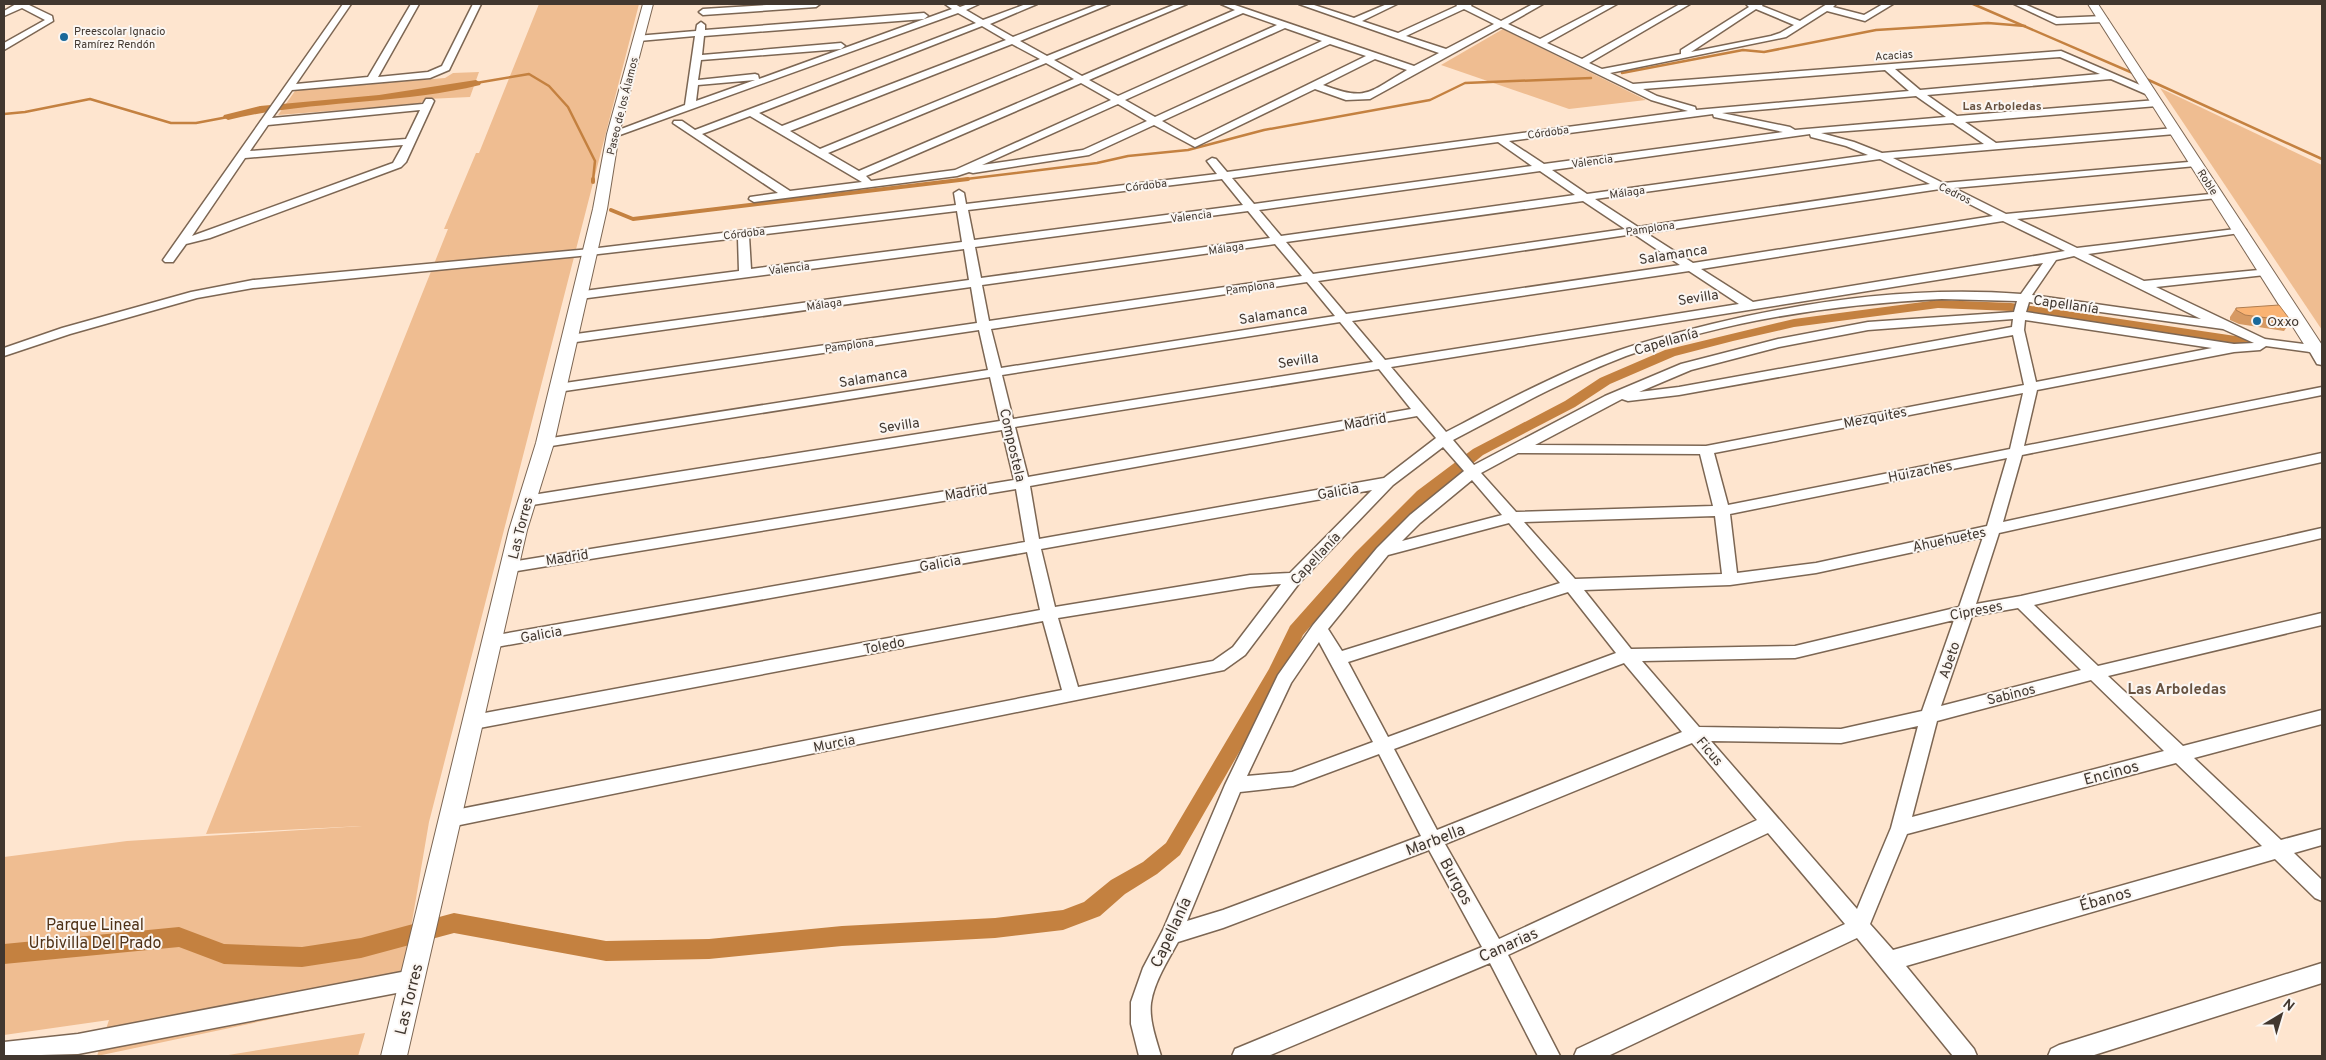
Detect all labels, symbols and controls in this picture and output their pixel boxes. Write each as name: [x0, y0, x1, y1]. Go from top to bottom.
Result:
place label: Preescolar Ignacio Ramírez Rendón: [74, 25, 165, 52]
marker: Preescolar Ignacio Ramírez Rendón: [58, 31, 70, 43]
street label: Acacias: [1875, 48, 1913, 64]
street label: Paseo de los Álamos: [603, 56, 642, 157]
district label: Las Arboledas: [1962, 99, 2042, 115]
street label: Córdoba: [1526, 123, 1570, 143]
street label: Valencia: [1571, 152, 1614, 172]
street label: Roble: [2194, 167, 2221, 198]
street label: Córdoba: [1125, 176, 1168, 195]
street label: Cedros: [1936, 180, 1973, 208]
street label: Málaga: [1609, 184, 1646, 202]
street label: Valencia: [1170, 207, 1213, 226]
street label: Pamplona: [1625, 219, 1676, 239]
street label: Córdoba: [723, 224, 766, 243]
street label: Málaga: [1208, 240, 1245, 258]
street label: Salamanca: [1638, 242, 1709, 269]
street label: Valencia: [768, 259, 811, 278]
street label: Pamplona: [1225, 278, 1276, 298]
street label: Sevilla: [1677, 287, 1720, 310]
street label: Capellanía: [2032, 292, 2100, 318]
street label: Málaga: [806, 296, 843, 314]
street label: Salamanca: [1238, 302, 1309, 329]
place label: Oxxo: [2267, 314, 2299, 331]
marker: Oxxo: [2251, 315, 2263, 327]
street label: Capellanía: [1632, 325, 1700, 360]
street label: Pamplona: [824, 336, 875, 356]
street label: Sevilla: [1277, 350, 1320, 373]
street label: Salamanca: [838, 365, 909, 392]
street label: Mezquites: [1842, 404, 1908, 433]
street label: Compostela: [995, 407, 1028, 484]
street label: Madrid: [1343, 410, 1388, 435]
street label: Sevilla: [878, 415, 921, 438]
street label: Huizaches: [1887, 458, 1954, 487]
street label: Galicia: [1316, 480, 1360, 505]
street label: Madrid: [944, 482, 989, 505]
street label: Las Torres: [506, 495, 537, 561]
street label: Ahuehuetes: [1911, 524, 1988, 557]
street label: Capellanía: [1287, 529, 1345, 589]
street label: Madrid: [545, 547, 590, 570]
street label: Galicia: [918, 552, 962, 577]
street label: Cipreses: [1948, 598, 2004, 625]
street label: Galicia: [519, 623, 563, 648]
street label: Toledo: [862, 634, 907, 659]
street label: Abeto: [1936, 640, 1965, 681]
street label: Sabinos: [1985, 681, 2037, 710]
district label: Las Arboledas: [2128, 681, 2226, 700]
street label: Murcia: [812, 732, 857, 757]
street label: Ficus: [1692, 734, 1726, 770]
street label: Encinos: [2082, 757, 2141, 791]
street label: Marbella: [1403, 820, 1468, 861]
street label: Burgos: [1434, 855, 1476, 909]
street label: Ébanos: [2077, 881, 2134, 917]
street label: Capellanía: [1147, 894, 1197, 971]
park label: Parque Lineal Urbivilla Del Prado: [29, 916, 162, 954]
street label: Canarias: [1476, 924, 1542, 968]
street label: Las Torres: [391, 962, 428, 1037]
north arrow: [2256, 990, 2306, 1040]
text: N: [2279, 996, 2297, 1016]

